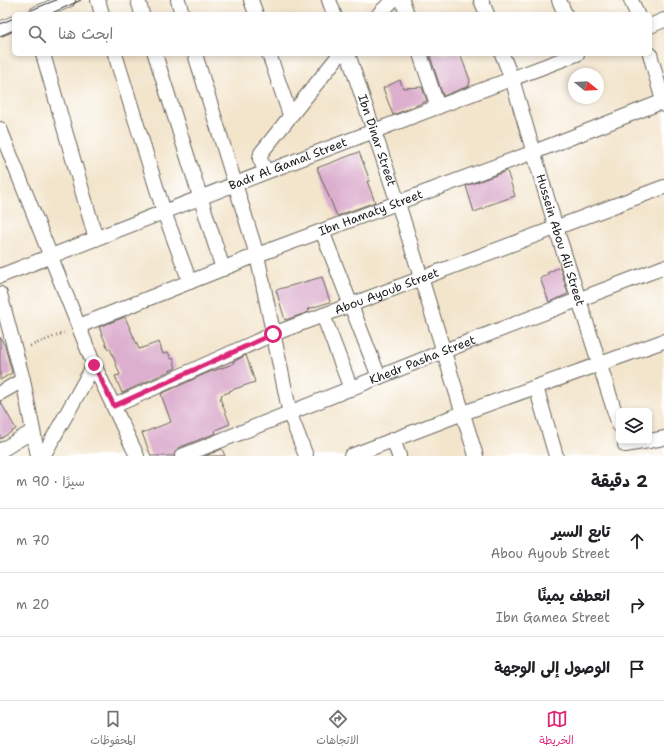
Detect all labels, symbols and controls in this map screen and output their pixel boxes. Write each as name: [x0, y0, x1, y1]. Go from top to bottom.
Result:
search box: [12, 12, 652, 56]
icon: search: [26, 23, 48, 45]
text: ابحث هنا: [58, 24, 113, 44]
north arrow: [568, 68, 604, 104]
street label: Ibn Dinar Street: [354, 92, 400, 188]
street label: Badr Al Gamal Street: [226, 134, 349, 194]
street label: Hussein Abou Ali Street: [532, 172, 588, 308]
street label: Ibn Hamaty Street: [316, 186, 425, 239]
street label: Abou Ayoub Street: [332, 264, 441, 318]
route start: [264, 325, 282, 343]
street label: Khedr Pasha Street: [367, 332, 478, 388]
route end: [85, 356, 103, 374]
map controls: [616, 408, 652, 444]
button: layers: [616, 408, 652, 444]
text: 2 دقيقة: [591, 470, 648, 492]
text: سيرًا · 90 m: [16, 473, 85, 490]
text: تابع السير: [551, 522, 610, 542]
icon: ahead: [626, 530, 648, 552]
text: 70 m: [16, 532, 50, 549]
text: Abou Ayoub Street: [491, 545, 610, 562]
text: انعطف يمينًا: [538, 586, 610, 606]
icon: right: [626, 594, 648, 616]
text: 20 m: [16, 596, 49, 613]
text: Ibn Gamea Street: [496, 609, 610, 626]
text: الوصول إلى الوجهة: [494, 658, 610, 678]
icon: arrive: [626, 658, 648, 680]
tab: المحفوظات: [90, 708, 136, 750]
tab: الاتجاهات: [316, 708, 359, 750]
tab: الخريطة: [539, 708, 574, 750]

